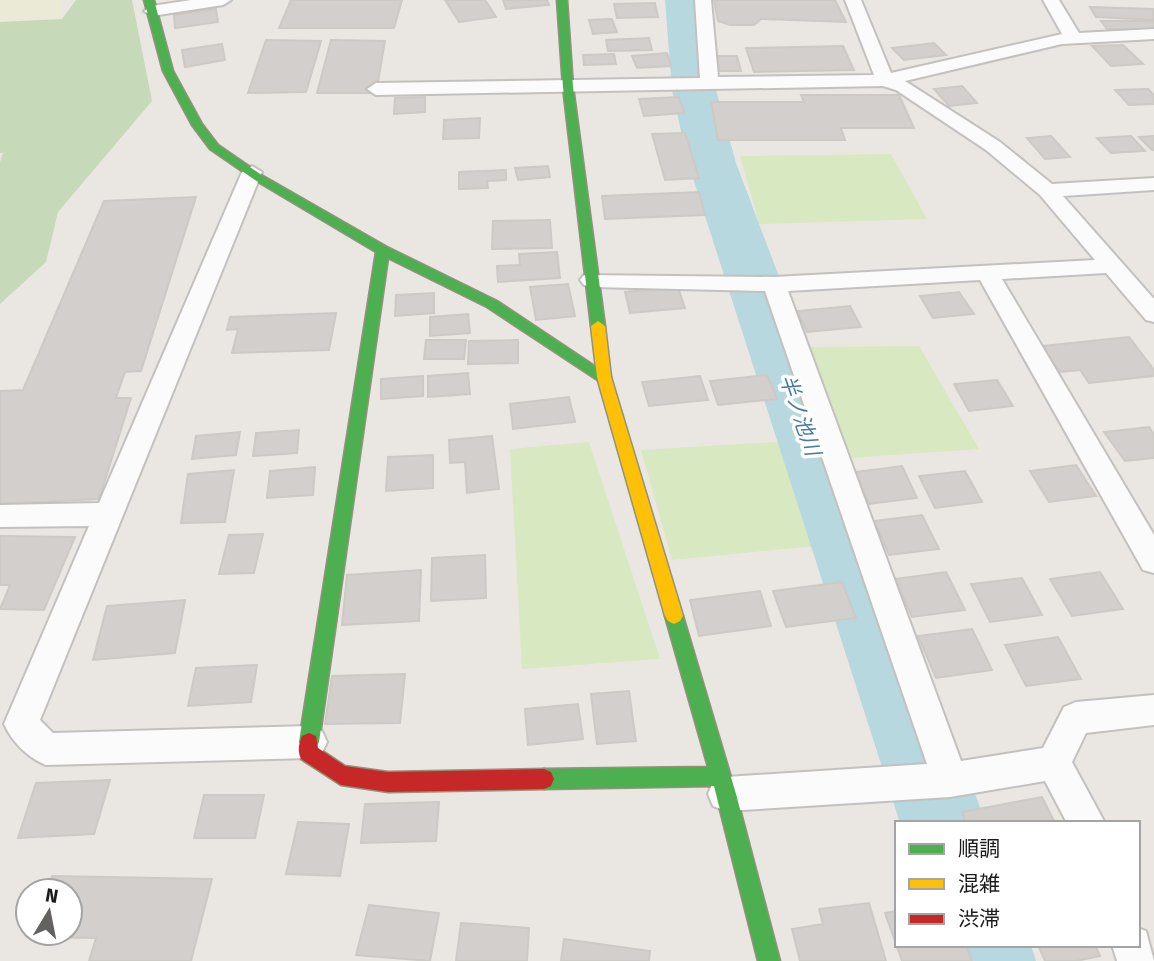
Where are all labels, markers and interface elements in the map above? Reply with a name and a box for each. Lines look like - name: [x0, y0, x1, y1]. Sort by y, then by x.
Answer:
- water label: 半ノ池川: [774, 371, 827, 461]
- legend: [895, 821, 1140, 947]
- text: 順調: [958, 836, 1000, 862]
- text: 混雑: [958, 871, 1000, 897]
- north arrow: [14, 877, 84, 947]
- text: N: [44, 883, 60, 908]
- text: 渋滞: [958, 906, 1000, 932]

